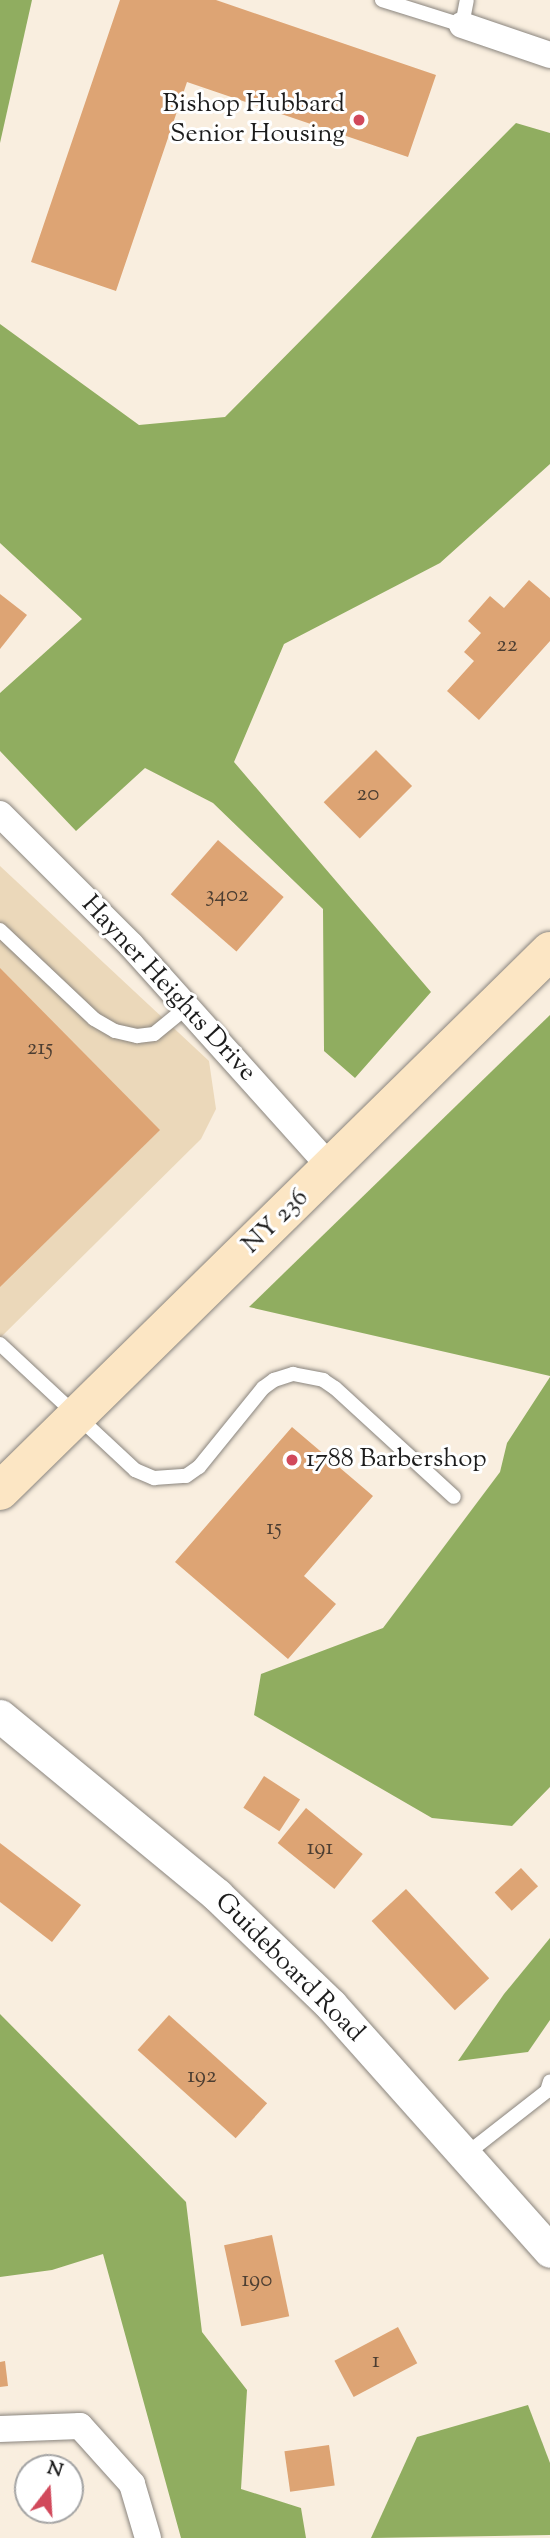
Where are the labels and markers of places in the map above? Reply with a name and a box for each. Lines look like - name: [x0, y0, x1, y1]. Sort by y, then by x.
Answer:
- place label: Bishop Hubbard Senior Housing: [163, 89, 345, 150]
- marker: Bishop Hubbard Senior Housing: [351, 112, 367, 128]
- place label: 1788 Barbershop: [306, 1444, 487, 1476]
- marker: 1788 Barbershop: [284, 1452, 300, 1468]

